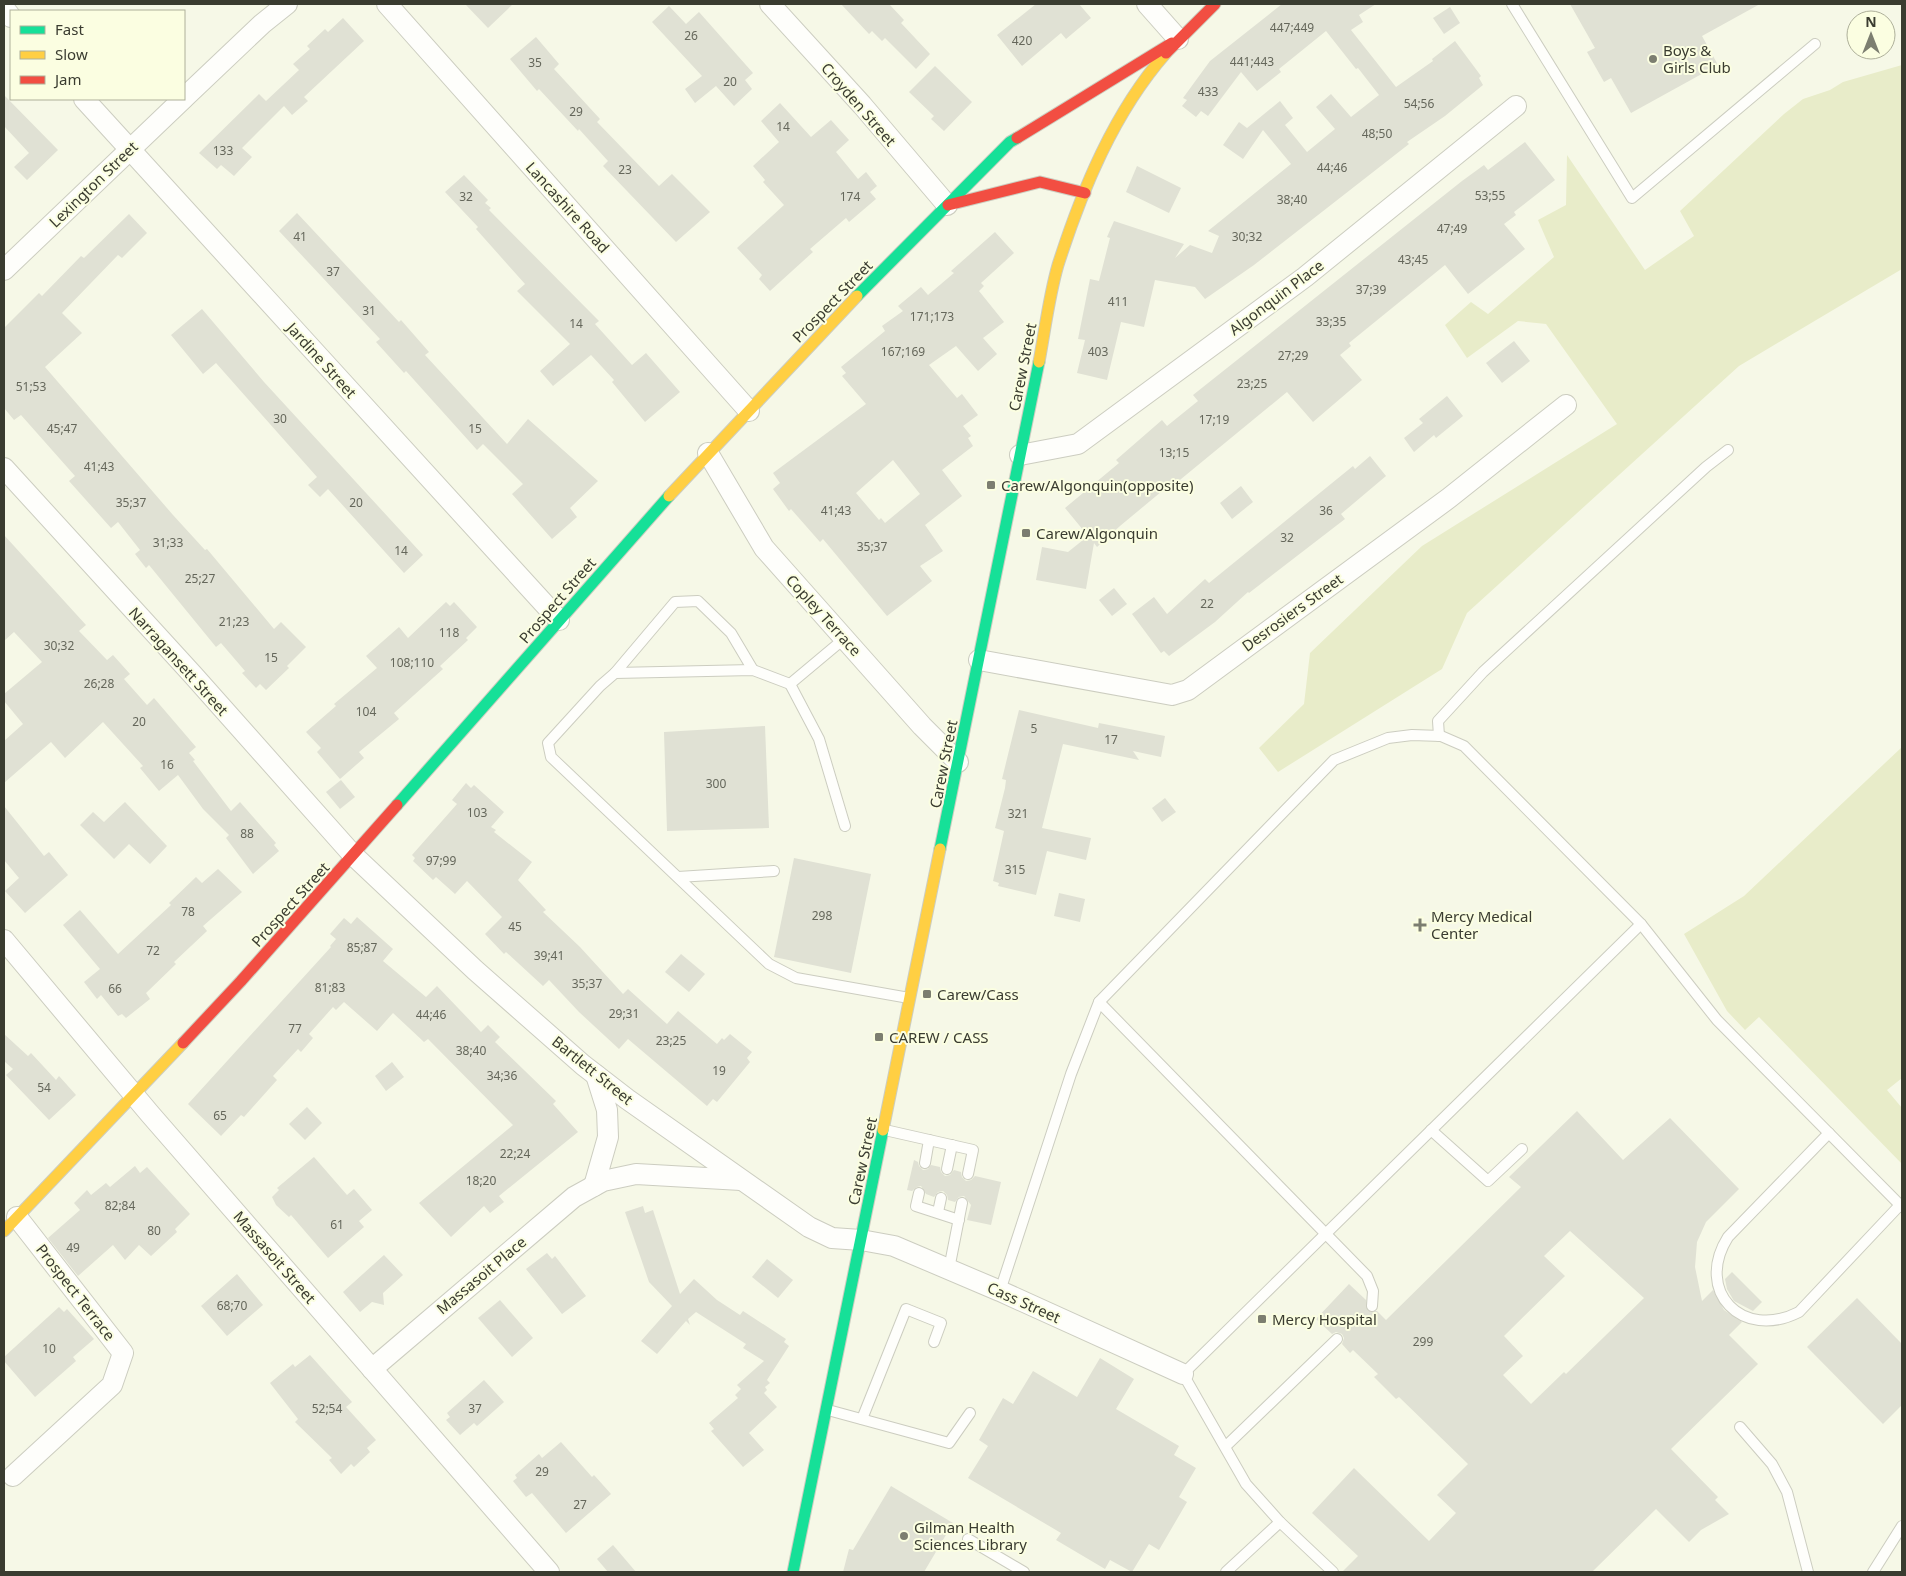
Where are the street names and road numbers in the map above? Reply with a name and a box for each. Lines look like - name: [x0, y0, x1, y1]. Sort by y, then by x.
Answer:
- street label: Croyden Street: [817, 58, 901, 150]
- street label: Lexington Street: [44, 136, 142, 231]
- street label: Lancashire Road: [522, 157, 614, 257]
- street label: Prospect Street: [788, 255, 877, 347]
- street label: Algonquin Place: [1225, 255, 1327, 339]
- street label: Jardine Street: [281, 317, 362, 402]
- street label: Carew Street: [1004, 321, 1040, 413]
- street label: Prospect Street: [514, 553, 600, 647]
- street label: Desrosiers Street: [1237, 568, 1347, 655]
- street label: Copley Terrace: [782, 570, 866, 660]
- street label: Narragansett Street: [125, 602, 233, 720]
- street label: Carew Street: [925, 718, 961, 810]
- street label: Prospect Street: [247, 857, 334, 951]
- street label: Bartlett Street: [548, 1031, 638, 1109]
- street label: Carew Street: [843, 1115, 881, 1207]
- street label: Massasoit Street: [229, 1207, 321, 1308]
- street label: Massasoit Place: [432, 1232, 530, 1318]
- street label: Prospect Terrace: [32, 1240, 120, 1344]
- street label: Cass Street: [984, 1277, 1064, 1327]

